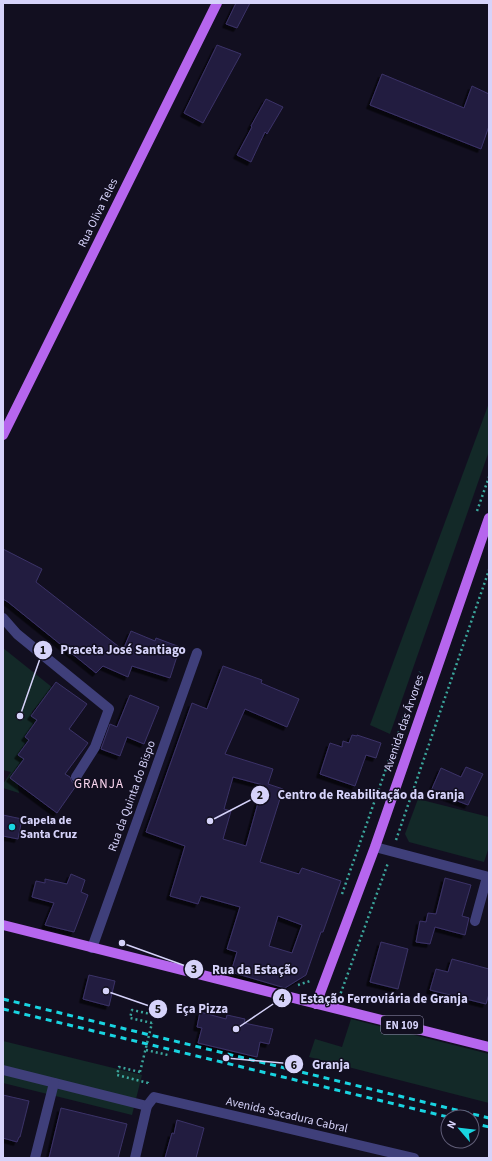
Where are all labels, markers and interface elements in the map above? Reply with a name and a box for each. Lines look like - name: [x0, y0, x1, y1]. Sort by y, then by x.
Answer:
- street label: Rua Oliva Teles: [74, 175, 122, 251]
- callout: Praceta José Santiago: [33, 637, 194, 662]
- text: Praceta José Santiago: [60, 641, 186, 659]
- text: 1: [40, 642, 46, 659]
- street label: Avenida das Árvores: [380, 673, 428, 773]
- street label: Rua da Quinta do Bispo: [104, 738, 160, 854]
- district label: GRANJA: [74, 775, 124, 793]
- callout: Centro de Reabilitação da Granja: [250, 782, 473, 807]
- text: Centro de Reabilitação da Granja: [278, 786, 465, 804]
- text: 2: [257, 787, 263, 804]
- place label: Capela de Santa Cruz: [20, 812, 78, 843]
- marker: Capela de Santa Cruz: [7, 822, 17, 832]
- callout: Rua da Estação: [184, 957, 306, 982]
- text: 3: [191, 961, 197, 978]
- text: Rua da Estação: [212, 961, 298, 979]
- callout: Estação Ferroviária de Granja: [272, 986, 476, 1011]
- text: 4: [279, 990, 286, 1007]
- text: Estação Ferroviária de Granja: [300, 990, 468, 1008]
- callout: Eça Pizza: [148, 996, 236, 1021]
- text: Eça Pizza: [176, 1000, 228, 1018]
- text: 5: [155, 1001, 161, 1018]
- road number: EN 109: [381, 1016, 423, 1034]
- callout: Granja: [284, 1052, 357, 1077]
- text: Granja: [312, 1056, 350, 1074]
- text: 6: [291, 1057, 297, 1074]
- street label: Avenida Sacadura Cabral: [224, 1093, 350, 1137]
- north arrow: [440, 1109, 480, 1149]
- text: N: [443, 1118, 460, 1131]

